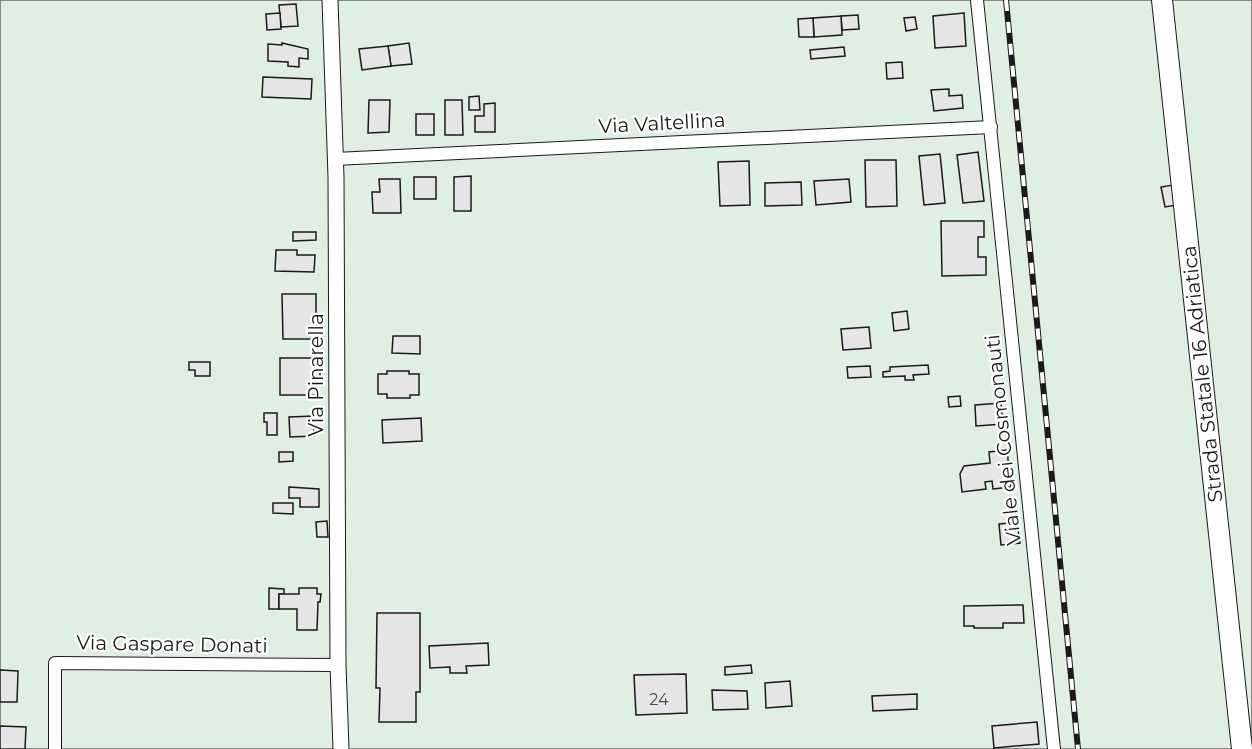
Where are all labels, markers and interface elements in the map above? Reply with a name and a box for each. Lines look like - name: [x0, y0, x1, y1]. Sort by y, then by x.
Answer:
- street label: Via Valtellina: [598, 108, 726, 138]
- street label: Strada Statale 16 Adriatica: [1177, 244, 1227, 504]
- street label: Via Pinarella: [304, 313, 328, 437]
- street label: Viale dei Cosmonauti: [980, 333, 1026, 547]
- street label: Via Gaspare Donati: [76, 630, 268, 658]
- house number: 24: [649, 690, 669, 709]

